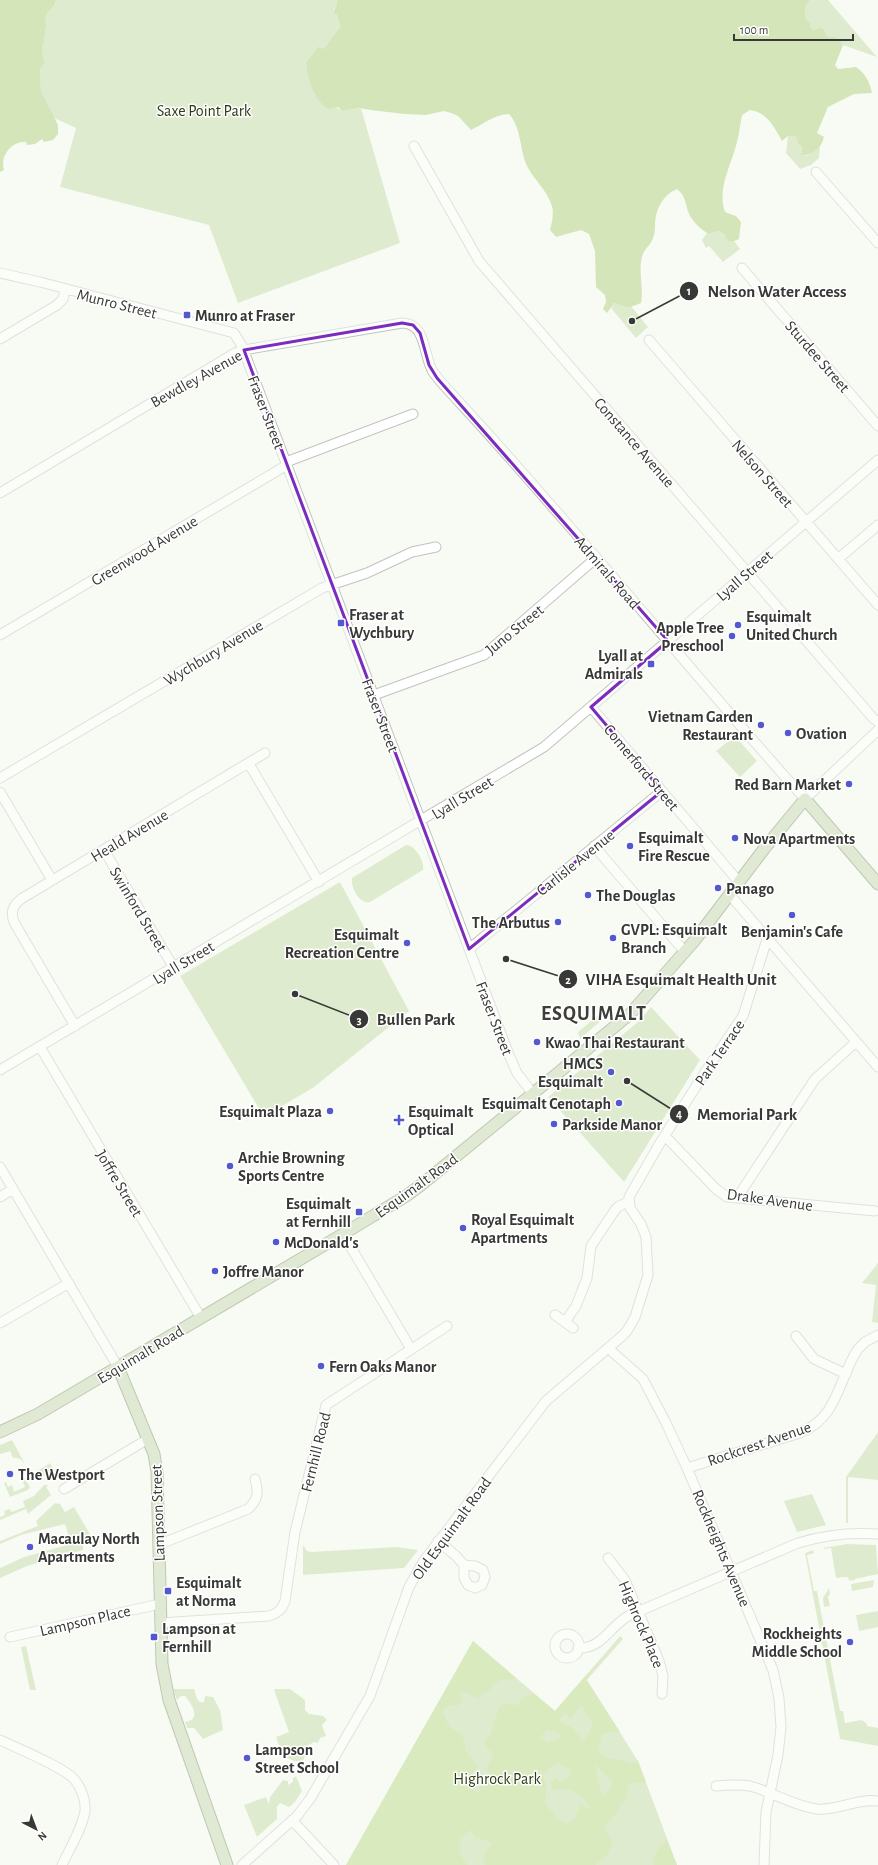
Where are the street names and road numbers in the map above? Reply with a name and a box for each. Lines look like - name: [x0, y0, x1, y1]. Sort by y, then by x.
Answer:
- street label: Munro Street: [75, 286, 158, 322]
- street label: Sturdee Street: [782, 318, 853, 396]
- street label: Bewdley Avenue: [148, 347, 246, 411]
- street label: Fraser Street: [245, 373, 287, 451]
- street label: Constance Avenue: [591, 395, 677, 491]
- street label: Nelson Street: [729, 437, 796, 511]
- street label: Greenwood Avenue: [89, 513, 200, 589]
- street label: Admirals Road: [571, 533, 643, 612]
- street label: Lyall Street: [714, 547, 776, 605]
- street label: Juno Street: [483, 602, 547, 658]
- street label: Wychbury Avenue: [161, 617, 266, 690]
- street label: Fraser Street: [359, 676, 401, 754]
- street label: Comerford Street: [601, 721, 682, 814]
- street label: Lyall Street: [429, 773, 496, 823]
- street label: Heald Avenue: [88, 807, 171, 865]
- street label: Carlisle Avenue: [534, 827, 618, 899]
- street label: Swinford Street: [107, 864, 170, 955]
- street label: Lyall Street: [150, 938, 217, 988]
- street label: Fraser Street: [473, 979, 515, 1057]
- street label: Park Terrace: [692, 1017, 748, 1088]
- street label: Joffre Street: [93, 1147, 145, 1220]
- street label: Esquimalt Road: [372, 1151, 461, 1221]
- street label: Drake Avenue: [726, 1186, 814, 1214]
- street label: Esquimalt Road: [95, 1323, 186, 1387]
- street label: Fernhill Road: [298, 1411, 334, 1494]
- street label: Rockcrest Avenue: [706, 1419, 813, 1469]
- street label: Lampson Street: [148, 1464, 168, 1562]
- street label: Old Esquimalt Road: [409, 1474, 494, 1583]
- street label: Rockheights Avenue: [689, 1487, 753, 1609]
- street label: Highrock Place: [616, 1578, 667, 1670]
- street label: Lampson Place: [38, 1603, 132, 1639]

